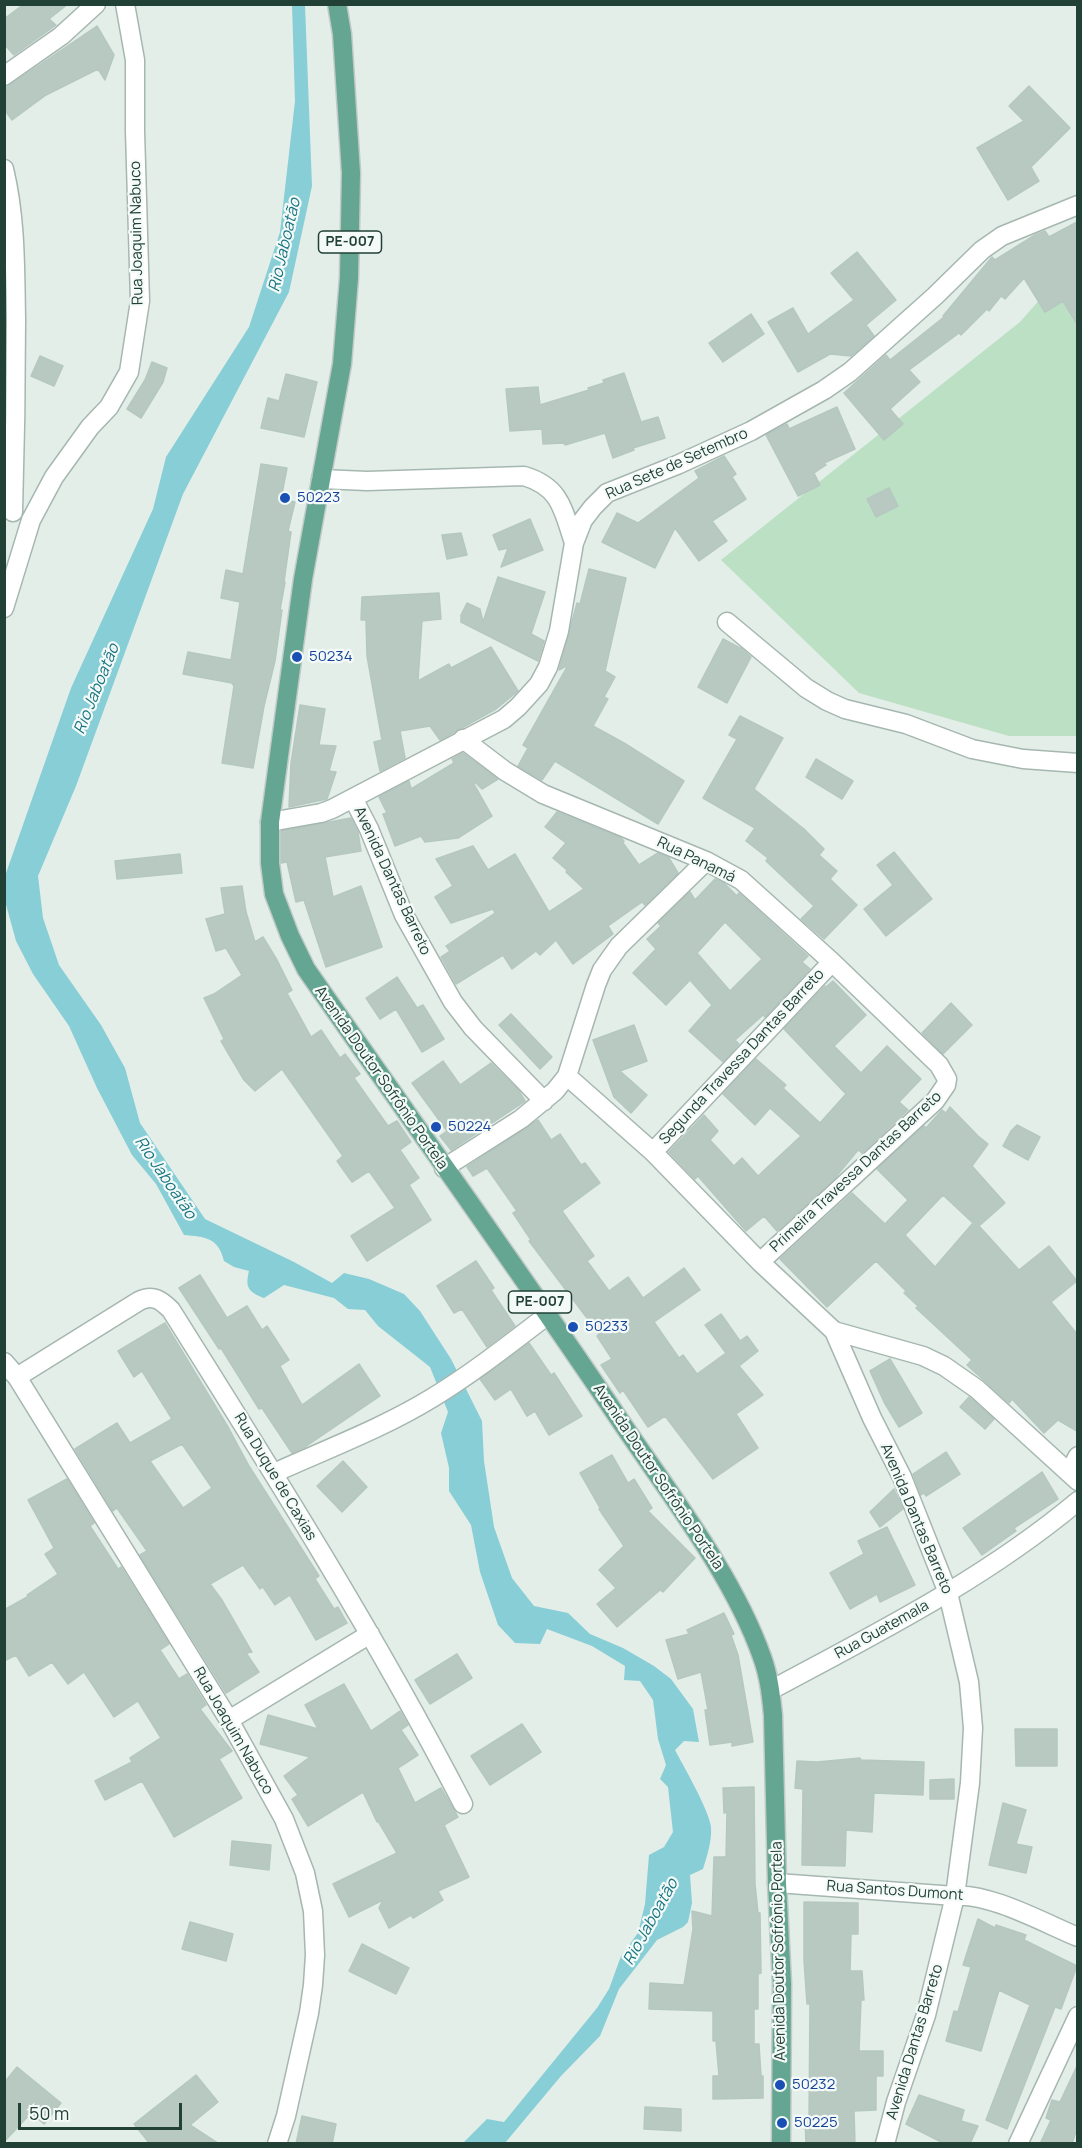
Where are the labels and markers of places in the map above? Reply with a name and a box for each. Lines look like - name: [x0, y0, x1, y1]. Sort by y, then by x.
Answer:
- place label: 50223: [297, 489, 340, 507]
- marker: 50223: [278, 491, 292, 505]
- place label: 50234: [309, 648, 352, 666]
- marker: 50234: [290, 650, 304, 664]
- place label: 50224: [448, 1118, 491, 1136]
- marker: 50224: [429, 1120, 443, 1134]
- place label: 50233: [585, 1318, 628, 1336]
- marker: 50233: [566, 1320, 580, 1334]
- place label: 50232: [792, 2076, 835, 2094]
- marker: 50232: [773, 2078, 787, 2092]
- place label: 50225: [794, 2114, 838, 2132]
- marker: 50225: [775, 2116, 789, 2130]

